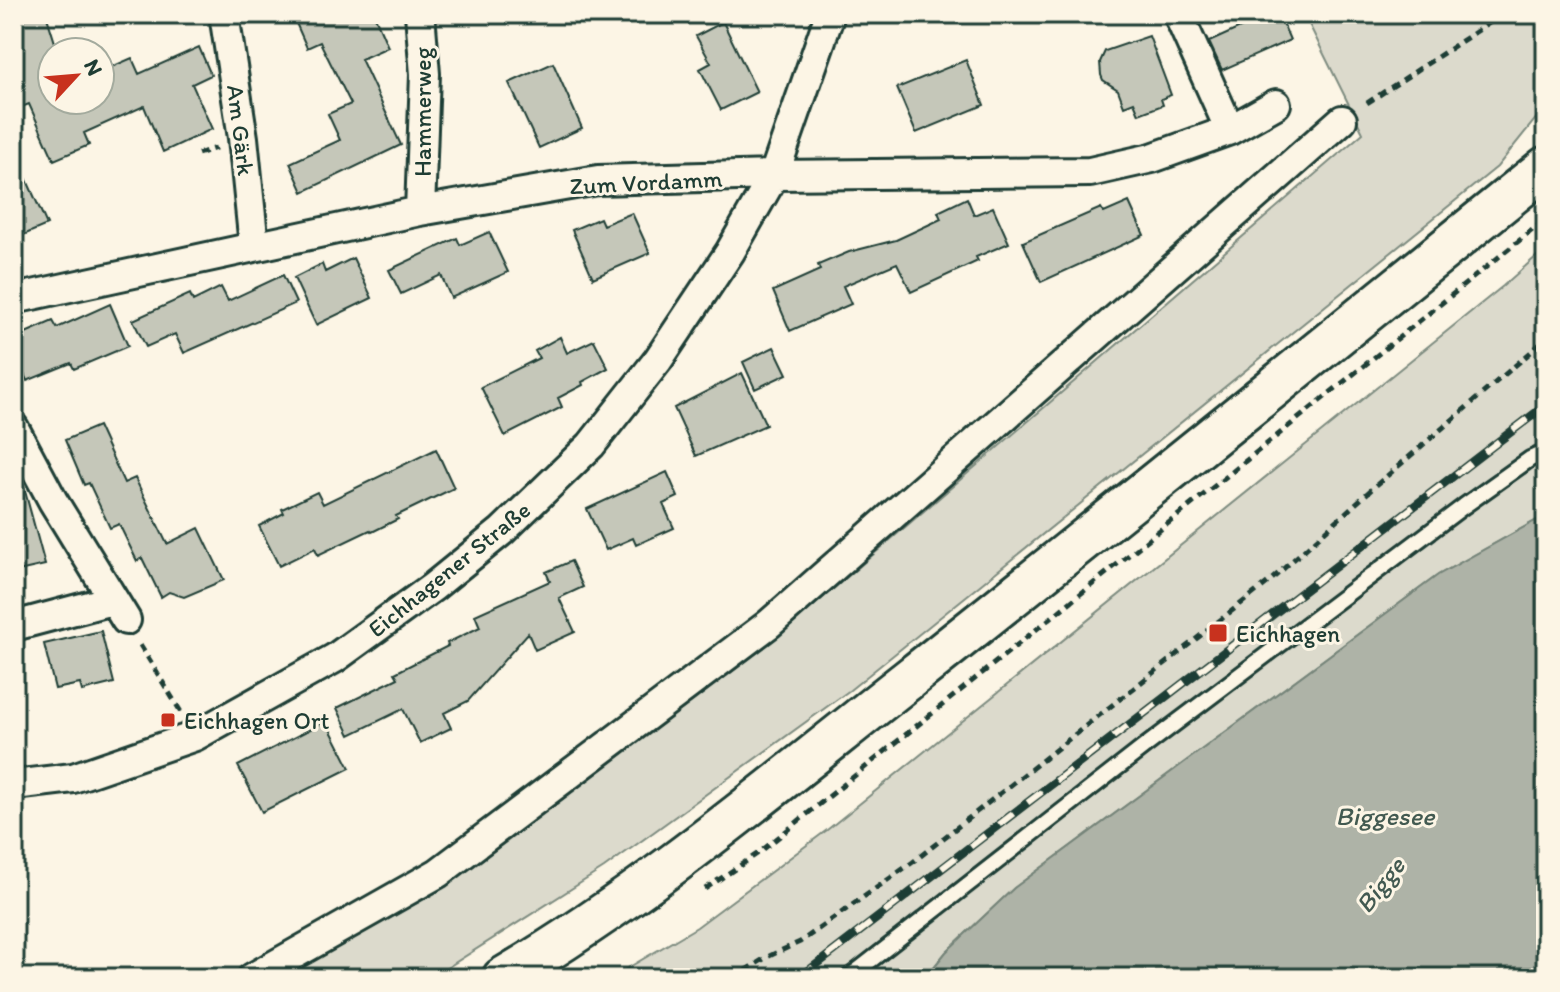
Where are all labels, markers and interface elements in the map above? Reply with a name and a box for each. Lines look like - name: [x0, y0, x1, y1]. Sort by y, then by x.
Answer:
- north arrow: [36, 36, 116, 116]
- street label: Hammerweg: [408, 46, 437, 177]
- text: N: [78, 55, 109, 80]
- street label: Am Gärk: [221, 83, 261, 178]
- street label: Zum Vordamm: [569, 164, 723, 200]
- street label: Eichhagener Straße: [362, 495, 536, 643]
- place label: Eichhagen: [1236, 619, 1340, 648]
- marker: Eichhagen: [1207, 622, 1229, 644]
- place label: Eichhagen Ort: [184, 706, 330, 735]
- marker: Eichhagen Ort: [159, 711, 177, 729]
- water label: Biggesee: [1336, 800, 1436, 832]
- water label: Bigge: [1348, 849, 1413, 919]

